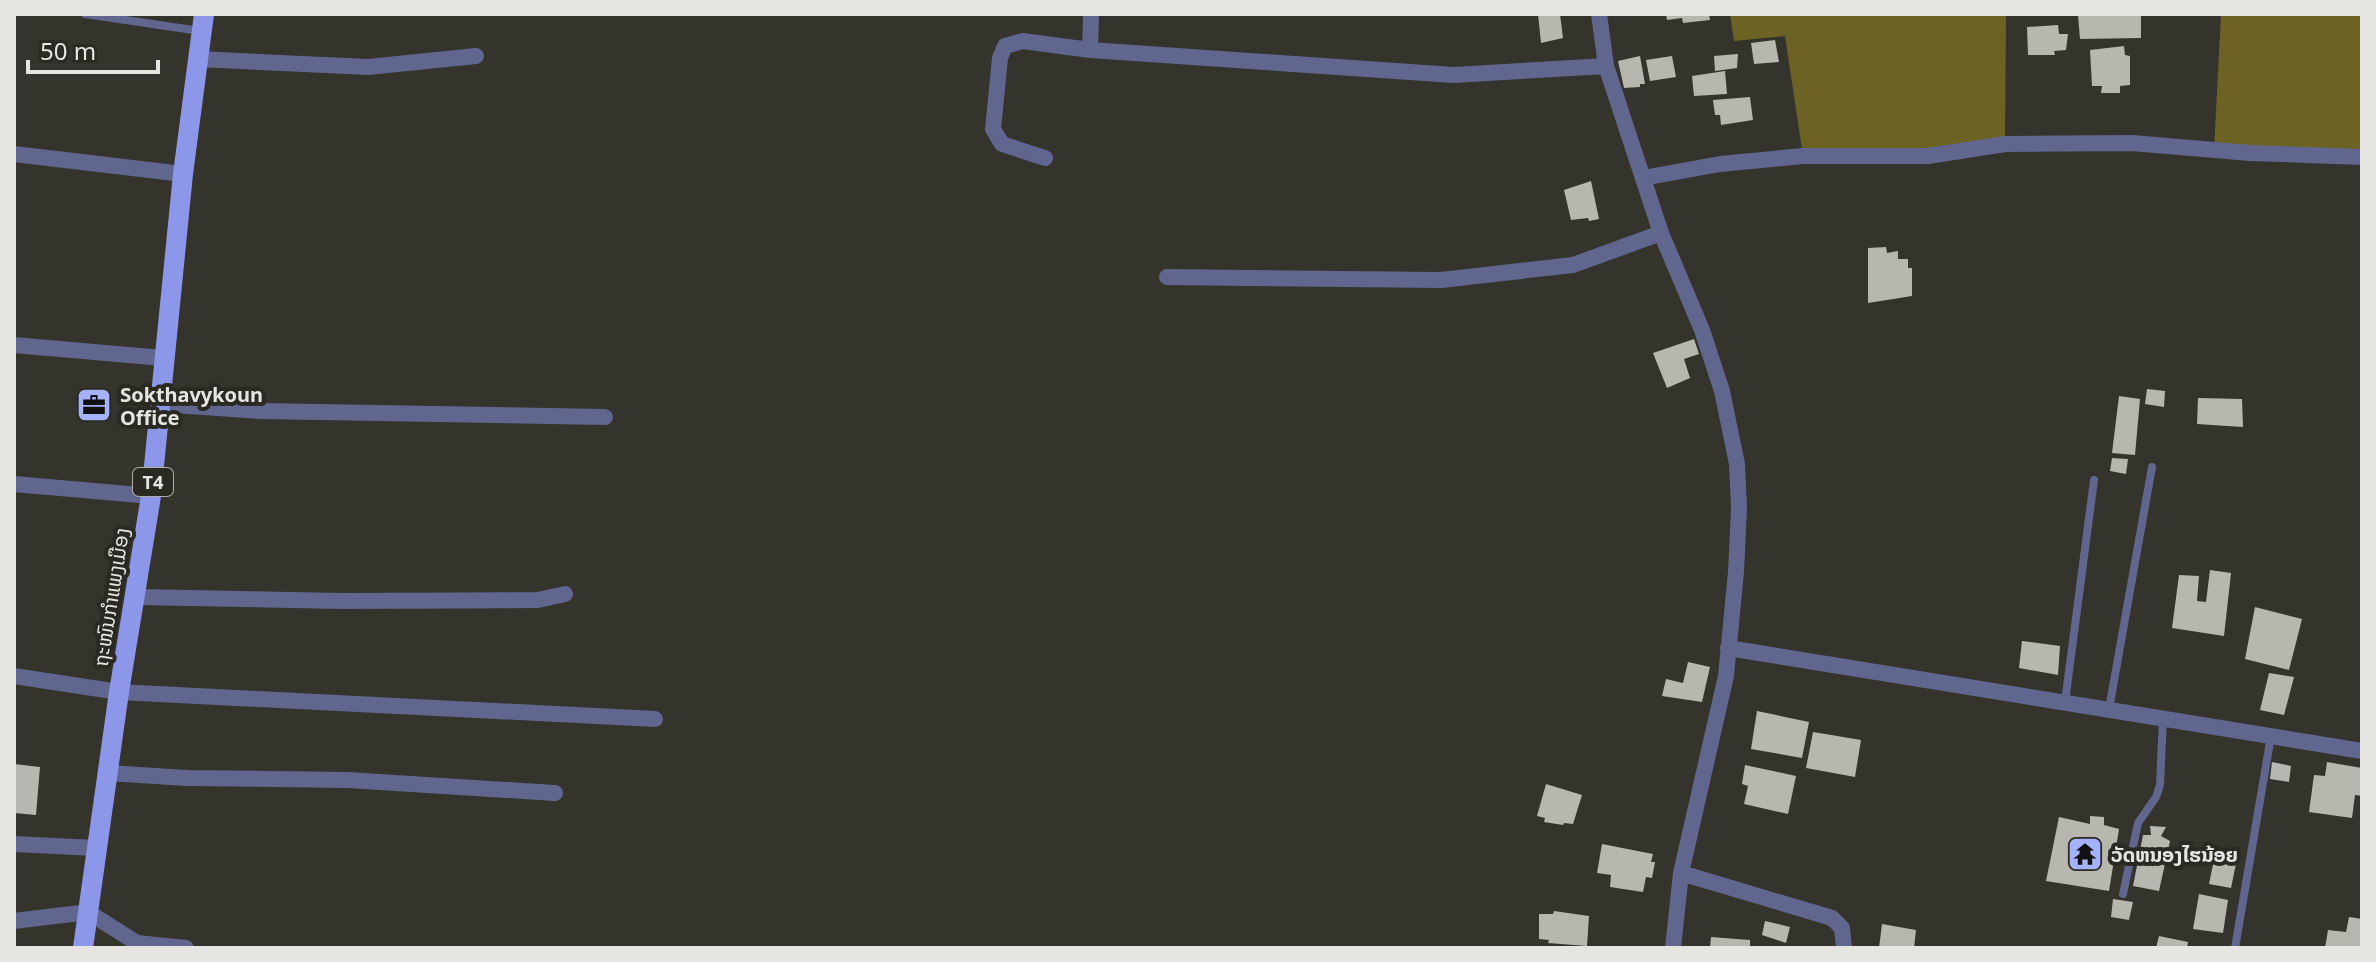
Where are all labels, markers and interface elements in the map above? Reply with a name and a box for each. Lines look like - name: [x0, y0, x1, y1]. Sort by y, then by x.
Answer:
- scale bar: [28, 24, 158, 74]
- text: 50 m: [40, 32, 96, 71]
- place label: Sokthavykoun Office: [120, 378, 263, 434]
- office icon: Sokthavykoun Office: [75, 386, 113, 424]
- road number: T4: [133, 468, 173, 496]
- street label: ຖະໜົນກຳແພງເມືອງ: [84, 525, 138, 669]
- temple icon: ວັດຫນອງໄຮນ້ອຍ: [2066, 835, 2104, 873]
- place label: ວັດຫນອງໄຮນ້ອຍ: [2111, 838, 2238, 871]

